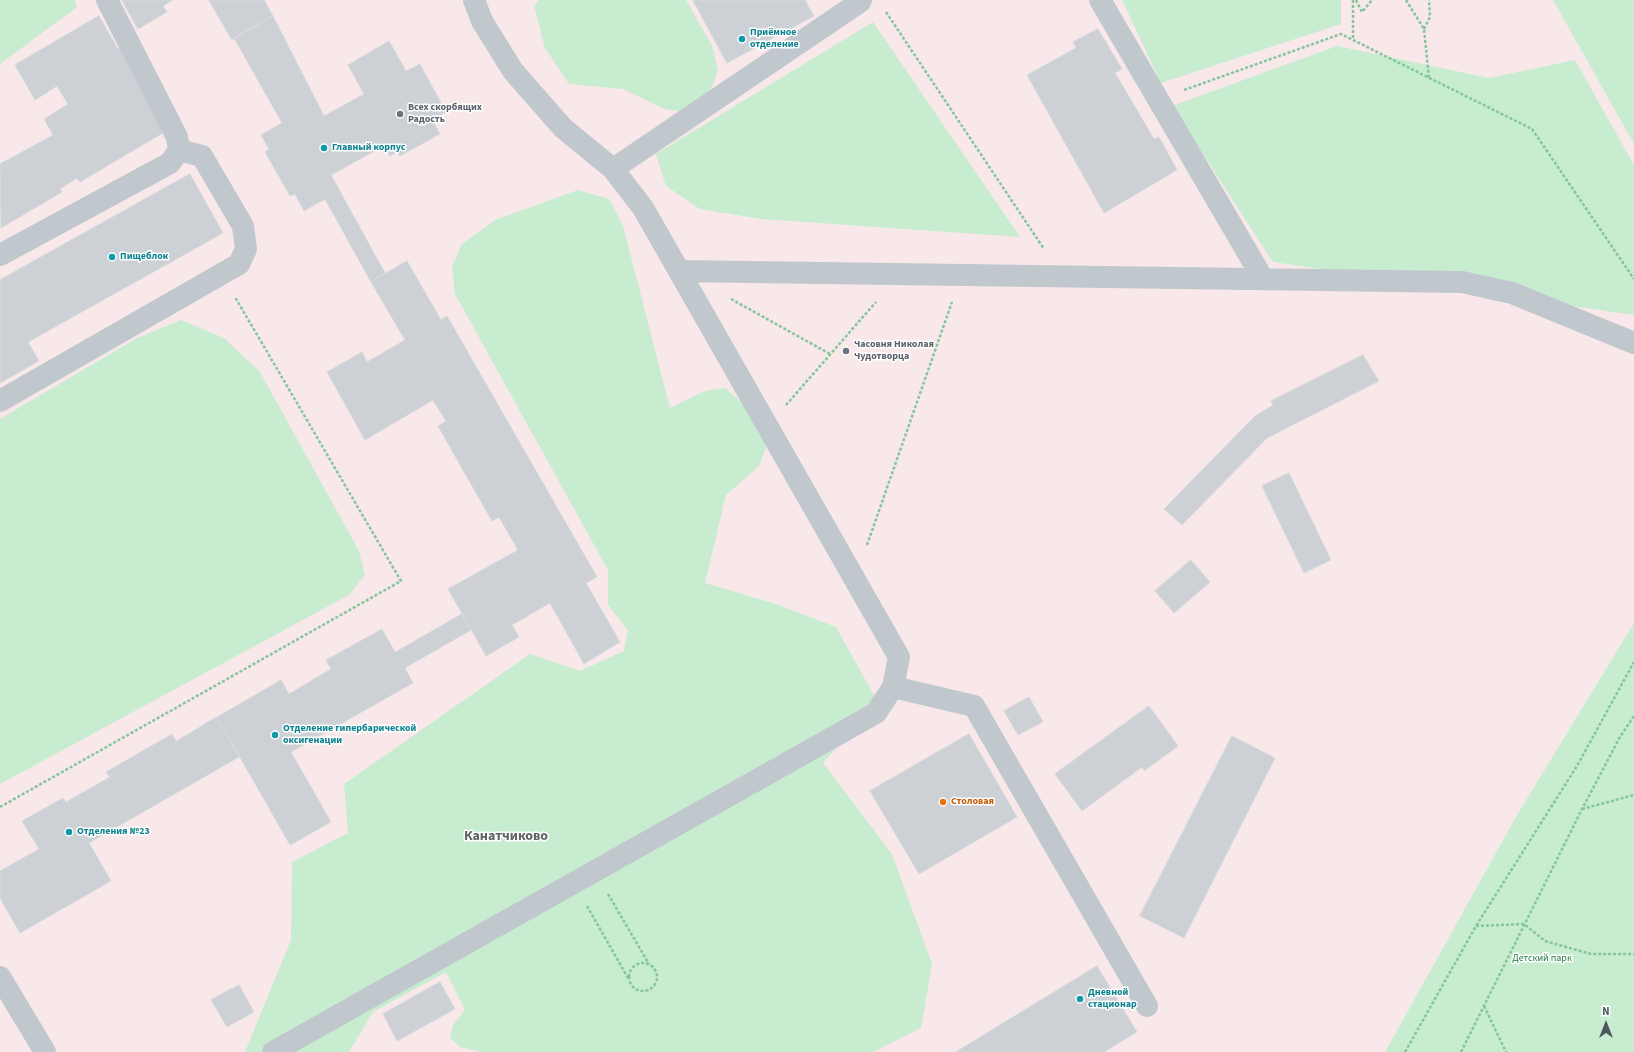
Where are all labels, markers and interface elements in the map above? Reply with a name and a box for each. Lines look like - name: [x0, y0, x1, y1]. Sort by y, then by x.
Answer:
- place label: Приёмное отделение: [750, 27, 799, 50]
- marker: Приёмное отделение: [737, 34, 747, 44]
- place label: Всех скорбящих Радость: [408, 102, 482, 126]
- marker: Всех скорбящих Радость: [395, 109, 405, 119]
- place label: Главный корпус: [332, 142, 406, 154]
- marker: Главный корпус: [319, 143, 329, 153]
- place label: Пищеблок: [120, 251, 168, 263]
- marker: Пищеблок: [107, 252, 117, 262]
- place label: Часовня Николая Чудотворца: [854, 339, 934, 362]
- marker: Часовня Николая Чудотворца: [841, 346, 851, 356]
- place label: Отделение гипербарической оксигенации: [283, 723, 416, 746]
- marker: Отделение гипербарической оксигенации: [270, 730, 280, 740]
- place label: Столовая: [951, 796, 994, 808]
- marker: Столовая: [938, 797, 948, 807]
- place label: Отделения №23: [77, 826, 150, 838]
- marker: Отделения №23: [64, 827, 74, 837]
- district label: Канатчиково: [464, 829, 548, 845]
- park label: Детский парк: [1512, 953, 1572, 965]
- place label: Дневной стационар: [1088, 987, 1137, 1010]
- marker: Дневной стационар: [1075, 994, 1085, 1004]
- north arrow: [1586, 1004, 1626, 1044]
- text: N: [1602, 1004, 1610, 1019]

